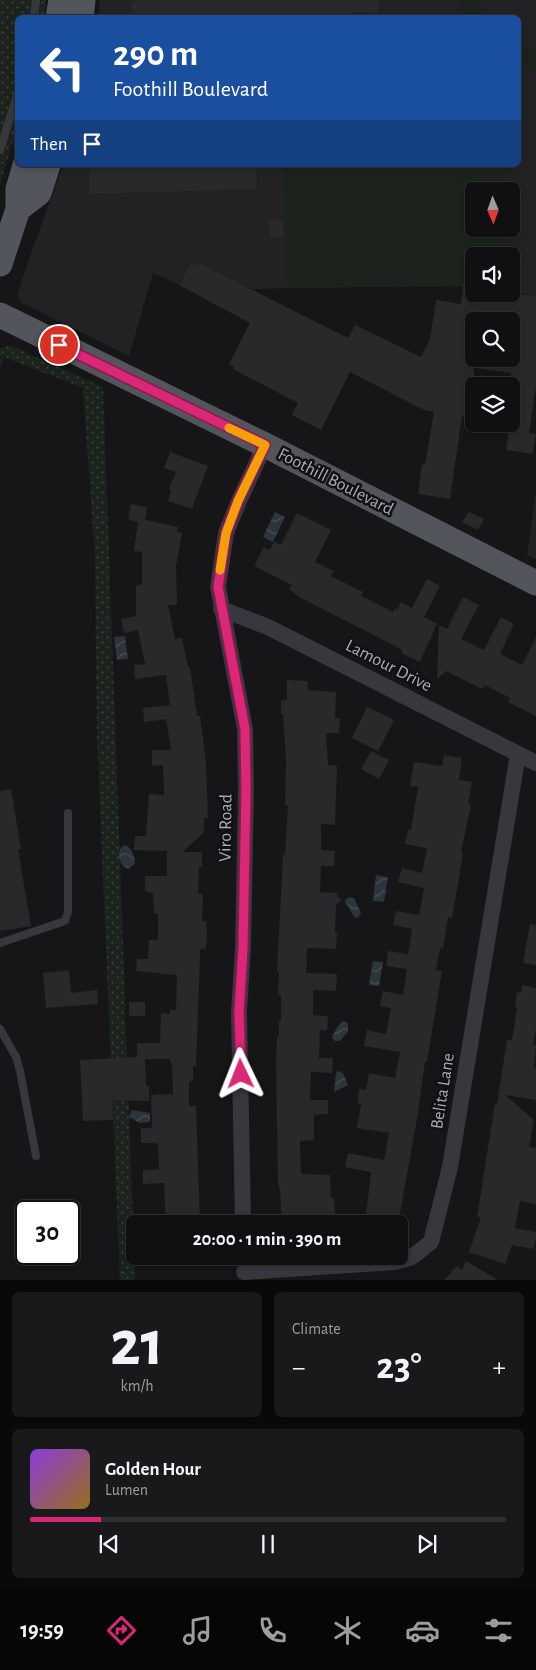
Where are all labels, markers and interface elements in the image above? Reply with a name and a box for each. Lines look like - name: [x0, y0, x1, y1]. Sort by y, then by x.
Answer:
- icon: left: [30, 35, 95, 100]
- text: 290 m: [113, 37, 198, 72]
- text: Foothill Boulevard: [113, 78, 268, 100]
- icon: arrive: [78, 130, 106, 158]
- text: Then: [30, 135, 68, 154]
- north arrow: [465, 182, 520, 238]
- map controls: [465, 182, 520, 432]
- button: sound: [465, 247, 520, 302]
- button: search: [465, 312, 520, 367]
- pin: [38, 324, 80, 366]
- icon: arrive: [45, 331, 73, 359]
- button: layers: [465, 377, 520, 432]
- street label: Foothill Boulevard: [275, 445, 396, 519]
- street label: Lamour Drive: [343, 637, 435, 695]
- street label: Viro Road: [216, 794, 236, 862]
- position arrow: [214, 1047, 266, 1099]
- street label: Belita Lane: [428, 1052, 458, 1131]
- speed limit sign: 30: [15, 1200, 80, 1265]
- text: 20:00 · 1 min · 390 m: [193, 1230, 341, 1249]
- text: 21: [110, 1312, 164, 1377]
- text: Climate: [292, 1321, 341, 1337]
- text: 23°: [376, 1348, 422, 1386]
- text: −: [292, 1354, 305, 1382]
- text: +: [493, 1354, 506, 1382]
- text: km/h: [120, 1378, 154, 1394]
- text: Golden Hour: [105, 1460, 201, 1479]
- text: Lumen: [105, 1482, 148, 1498]
- icon: previous: [95, 1530, 123, 1558]
- icon: pause: [254, 1530, 282, 1558]
- icon: next: [413, 1530, 441, 1558]
- icon: directions: [104, 1613, 139, 1648]
- icon: music: [180, 1613, 215, 1648]
- icon: phone: [255, 1613, 290, 1648]
- icon: climate: [330, 1613, 365, 1648]
- icon: car: [405, 1613, 440, 1648]
- icon: filters: [481, 1613, 516, 1648]
- text: 19:59: [20, 1619, 64, 1641]

